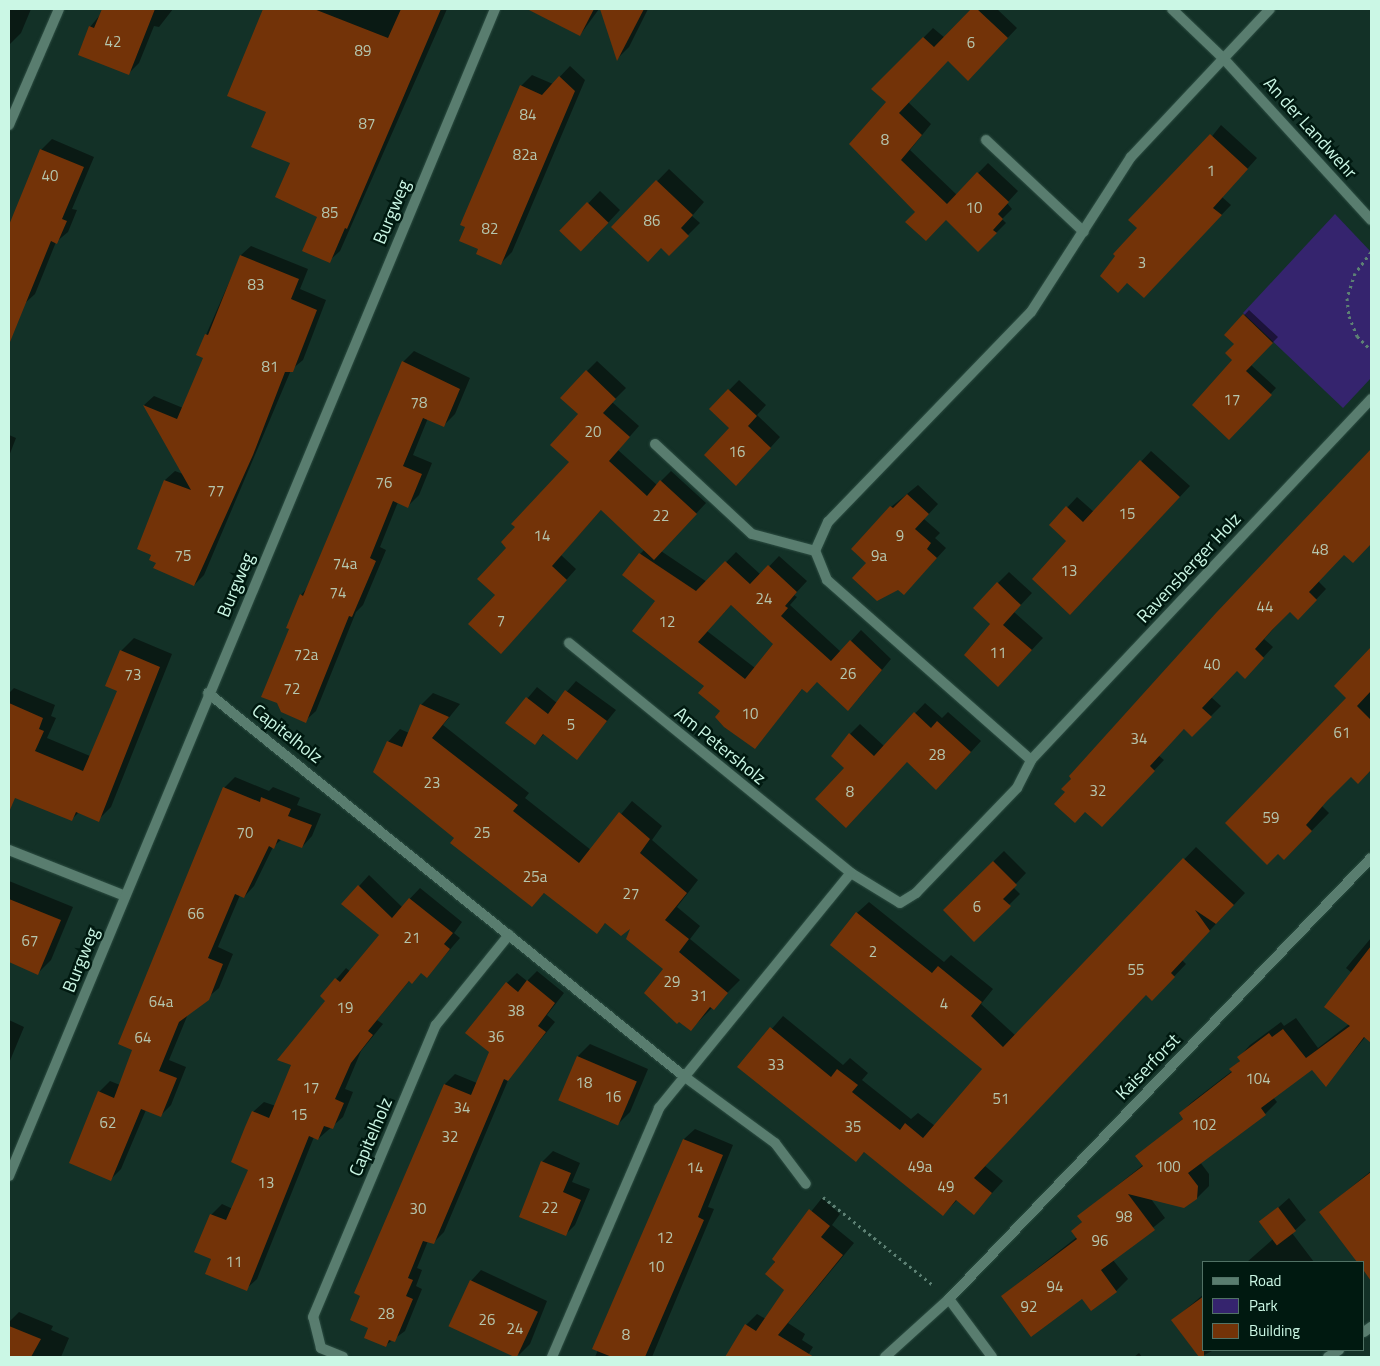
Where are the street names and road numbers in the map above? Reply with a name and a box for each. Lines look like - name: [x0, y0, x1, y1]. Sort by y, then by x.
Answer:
- street label: An der Landwehr: [1259, 73, 1361, 183]
- street label: Burgweg: [369, 176, 415, 248]
- street label: Ravensberger Holz: [1132, 508, 1246, 628]
- street label: Burgweg: [213, 549, 259, 621]
- street label: Capitelholz: [248, 700, 326, 768]
- street label: Am Petersholz: [670, 703, 770, 789]
- street label: Burgweg: [58, 924, 104, 996]
- street label: Kaiserforst: [1111, 1030, 1185, 1104]
- street label: Capitelholz: [345, 1094, 397, 1180]

